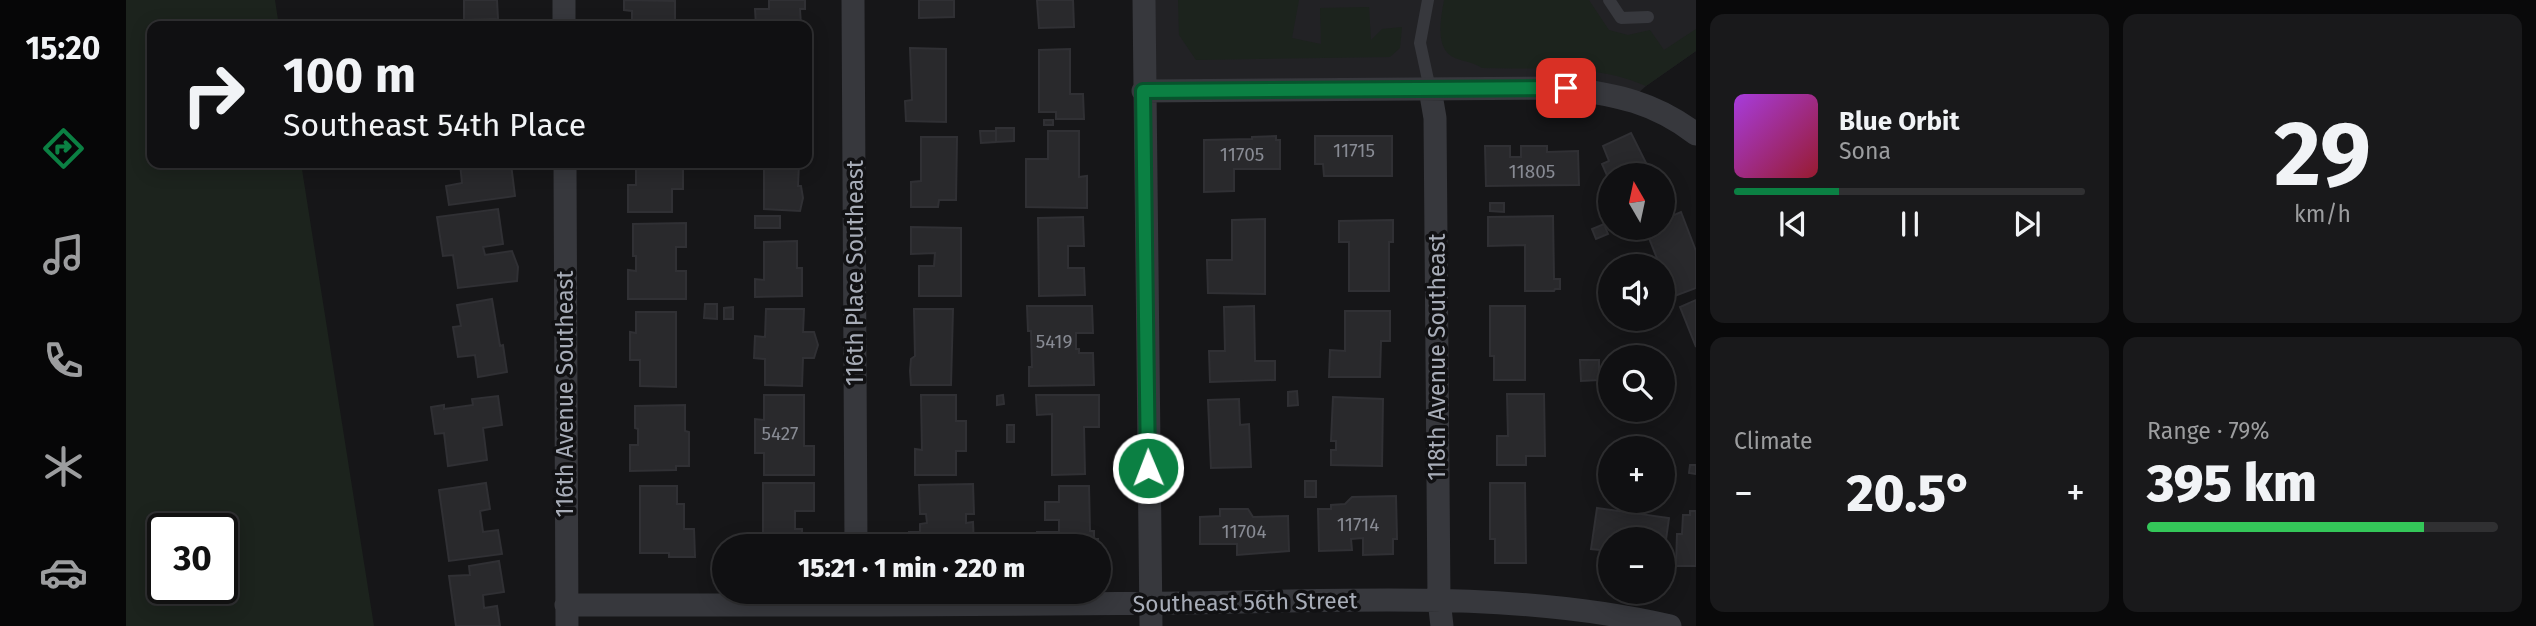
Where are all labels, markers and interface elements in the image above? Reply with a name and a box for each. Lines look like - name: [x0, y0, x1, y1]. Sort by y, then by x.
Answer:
- text: 15:20: [26, 29, 100, 67]
- text: 100 m: [283, 46, 416, 105]
- icon: right: [168, 49, 259, 140]
- pin: [1536, 58, 1596, 118]
- icon: arrive: [1547, 69, 1585, 107]
- text: 29: [2274, 100, 2371, 209]
- text: Southeast 54th Place: [283, 106, 586, 144]
- text: Blue Orbit: [1839, 106, 1959, 137]
- icon: directions: [39, 124, 88, 173]
- text: Sona: [1839, 137, 1891, 165]
- house number: 11715: [1333, 139, 1375, 162]
- house number: 11705: [1220, 143, 1264, 166]
- street label: 116th Place Southeast: [841, 159, 869, 386]
- house number: 11805: [1509, 160, 1555, 183]
- north arrow: [1598, 163, 1675, 240]
- map controls: [1598, 163, 1675, 604]
- text: km/h: [2294, 200, 2351, 228]
- icon: previous: [1774, 205, 1812, 243]
- icon: pause: [1891, 205, 1929, 243]
- icon: next: [2008, 205, 2046, 243]
- icon: music: [39, 230, 88, 279]
- street label: 118th Avenue Southeast: [1423, 233, 1451, 481]
- button: sound: [1598, 254, 1675, 331]
- street label: 116th Avenue Southeast: [551, 270, 579, 517]
- house number: 5419: [1036, 330, 1072, 353]
- icon: phone: [39, 336, 88, 385]
- button: search: [1598, 345, 1675, 422]
- text: Range · 79%: [2147, 417, 2269, 445]
- house number: 5427: [762, 422, 798, 445]
- text: Climate: [1734, 427, 1813, 455]
- position arrow: [1111, 431, 1185, 505]
- button: +: [1598, 436, 1675, 513]
- icon: climate: [39, 442, 88, 491]
- text: 395 km: [2147, 452, 2317, 515]
- text: 20.5°: [1847, 462, 1973, 525]
- text: −: [1734, 470, 1753, 516]
- text: +: [2066, 470, 2085, 516]
- speed limit sign: 30: [147, 513, 238, 604]
- house number: 11714: [1337, 513, 1379, 536]
- house number: 11704: [1221, 520, 1267, 543]
- button: −: [1598, 527, 1675, 604]
- icon: car: [39, 548, 88, 597]
- text: 15:21 · 1 min · 220 m: [798, 553, 1025, 584]
- street label: Southeast 56th Street: [1132, 586, 1358, 618]

